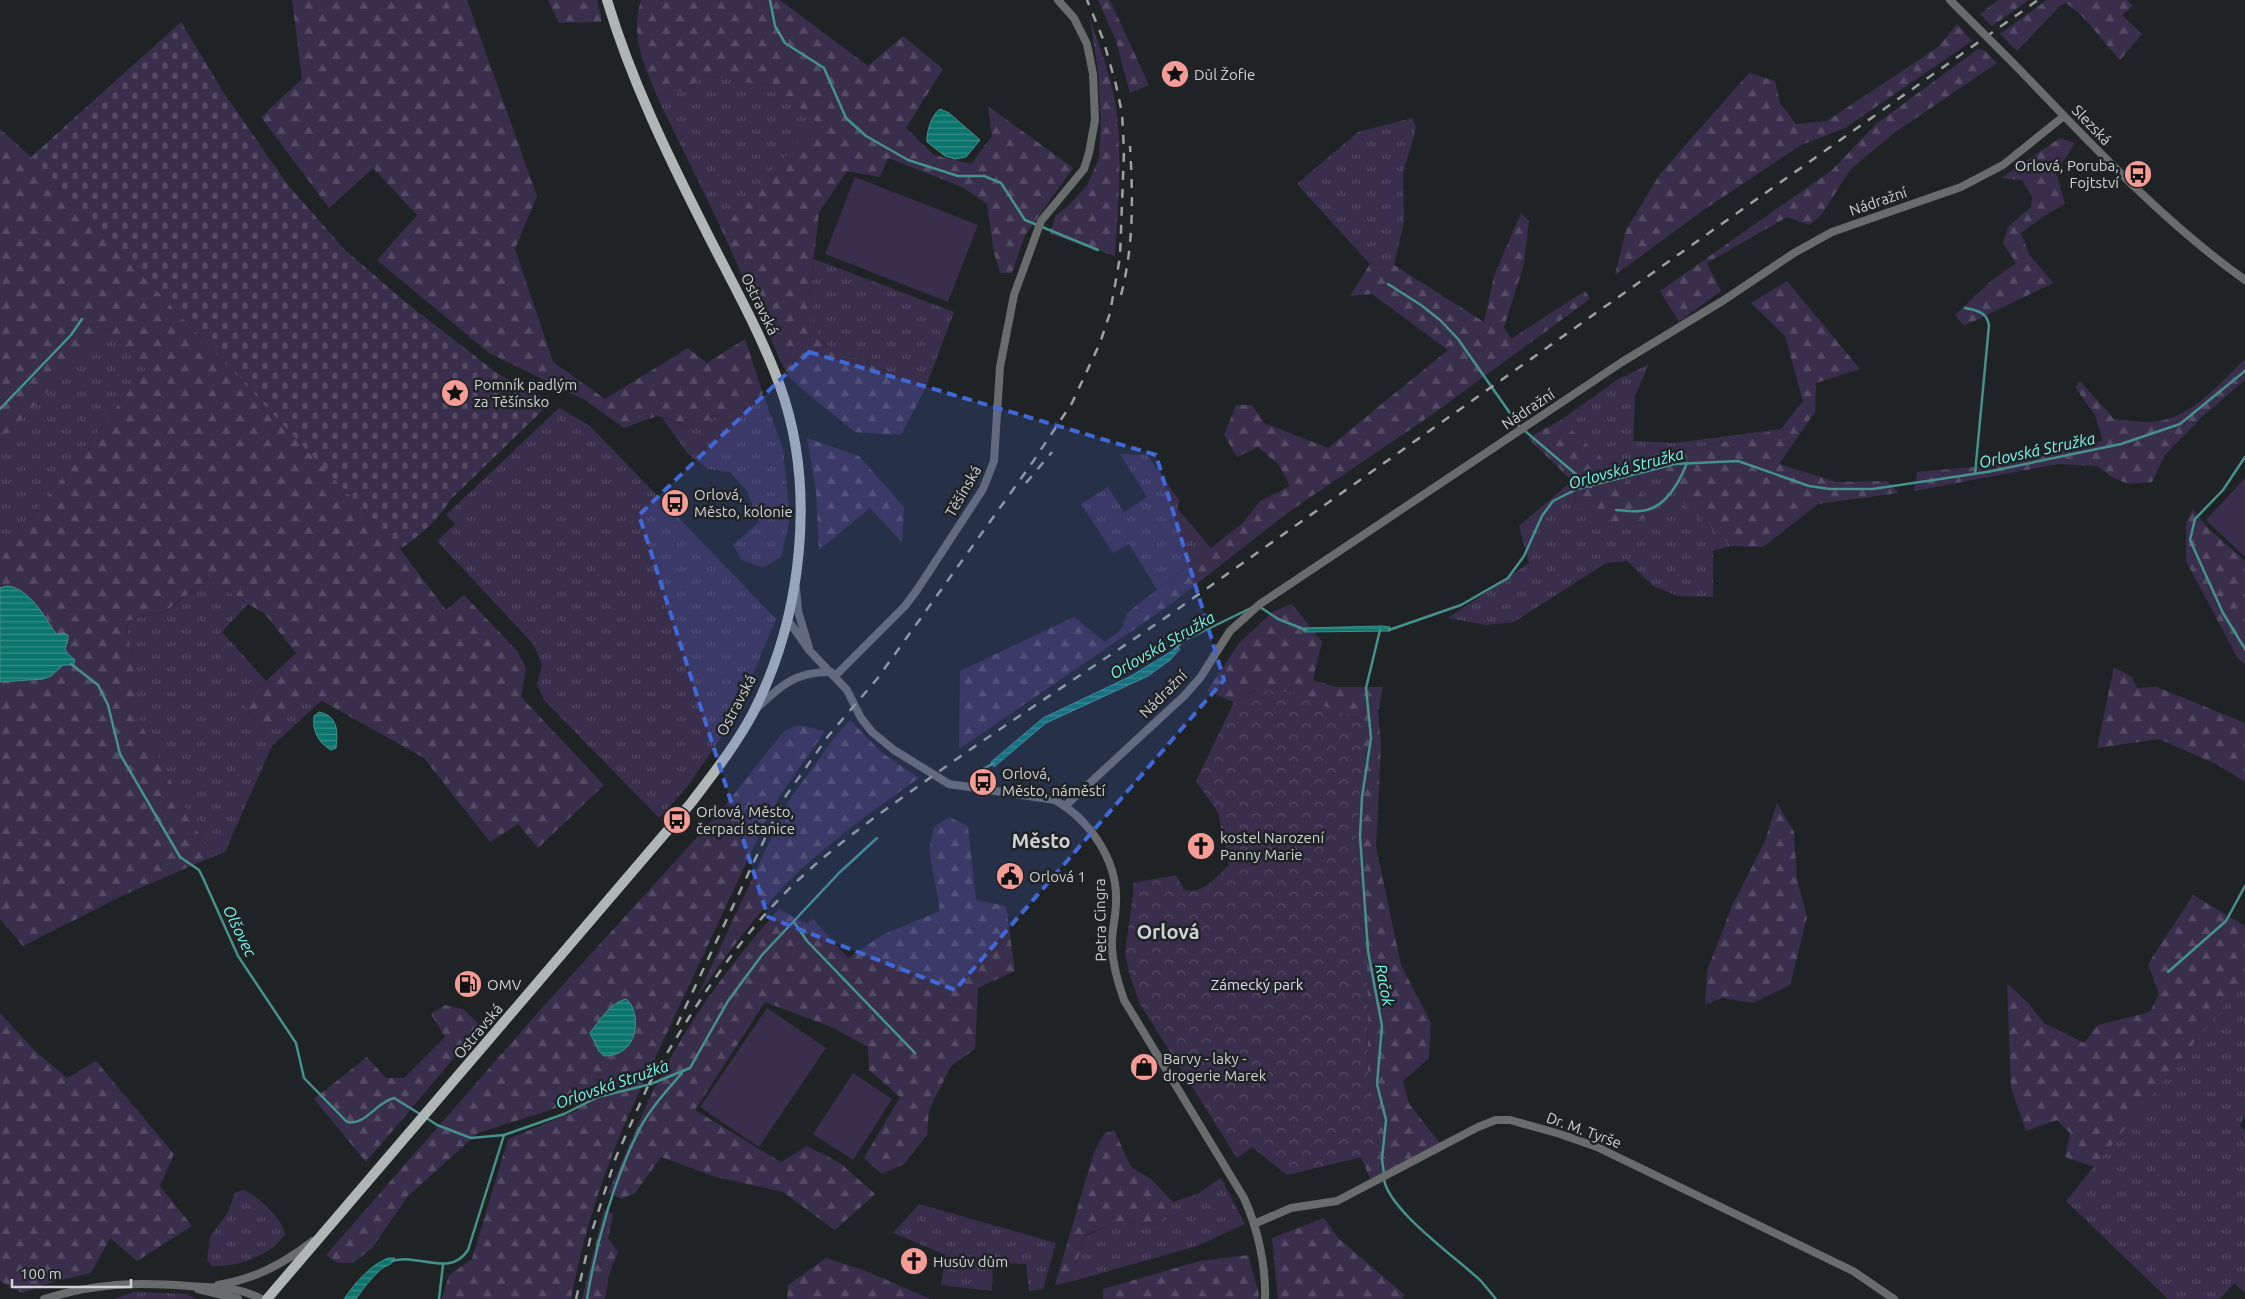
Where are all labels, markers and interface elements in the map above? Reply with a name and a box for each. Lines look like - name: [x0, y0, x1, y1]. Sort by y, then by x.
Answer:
- place icon: Důl Žofie: [1160, 59, 1190, 89]
- place label: Důl Žofie: [1194, 66, 1255, 83]
- street label: Slezská: [2069, 102, 2115, 148]
- place label: Orlová, Poruba, Fojtství: [2015, 157, 2119, 191]
- bus stop icon: Orlová, Poruba, Fojtství: [2123, 159, 2153, 189]
- street label: Nádražní: [1847, 183, 1909, 219]
- street label: Ostravská: [738, 270, 782, 338]
- place label: Pomník padlým za Těšínsko: [474, 376, 577, 410]
- place icon: Pomník padlým za Těšínsko: [440, 378, 470, 408]
- street label: Nádražní: [1499, 385, 1558, 433]
- water label: Orlovská Stružka: [1977, 429, 2097, 471]
- water label: Orlovská Stružka: [1566, 444, 1686, 492]
- street label: Těšínská: [942, 462, 984, 520]
- place label: Orlová, Město, kolonie: [694, 486, 793, 520]
- bus stop icon: Orlová, Město, kolonie: [660, 488, 690, 518]
- water label: Orlovská Stružka: [1106, 607, 1218, 682]
- street label: Nádražní: [1136, 667, 1190, 721]
- street label: Ostravská: [713, 672, 759, 738]
- place label: Orlová, Město, náměstí: [1002, 765, 1105, 799]
- bus stop icon: Orlová, Město, náměstí: [968, 767, 998, 797]
- place label: Orlová, Město, čerpací stanice: [696, 803, 795, 837]
- bus stop icon: Orlová, Město, čerpací stanice: [662, 805, 692, 835]
- district label: Město: [1011, 829, 1071, 852]
- place label: kostel Narození Panny Marie: [1220, 829, 1324, 863]
- church icon: kostel Narození Panny Marie: [1186, 831, 1216, 861]
- public building icon: Orlová 1: [995, 861, 1025, 891]
- place label: Orlová 1: [1029, 868, 1086, 885]
- street label: Petra Cingra: [1091, 878, 1109, 962]
- water label: Olšovec: [220, 902, 260, 960]
- district label: Orlová: [1136, 920, 1200, 943]
- water label: Račok: [1372, 962, 1398, 1008]
- fuel station icon: OMV: [453, 969, 483, 999]
- place label: OMV: [487, 976, 522, 993]
- park label: Zámecký park: [1211, 976, 1304, 993]
- street label: Ostravská: [450, 1000, 506, 1062]
- place label: Barvy - laky - drogerie Marek: [1163, 1050, 1267, 1084]
- shop icon: Barvy - laky - drogerie Marek: [1129, 1052, 1159, 1082]
- water label: Orlovská Stružka: [553, 1056, 671, 1112]
- street label: Dr. M. Tyrše: [1544, 1109, 1624, 1151]
- church icon: Husův dům: [899, 1246, 929, 1276]
- place label: Husův dům: [933, 1253, 1008, 1270]
- scale bar: [12, 1256, 131, 1288]
- text: 100 m: [20, 1265, 62, 1282]

